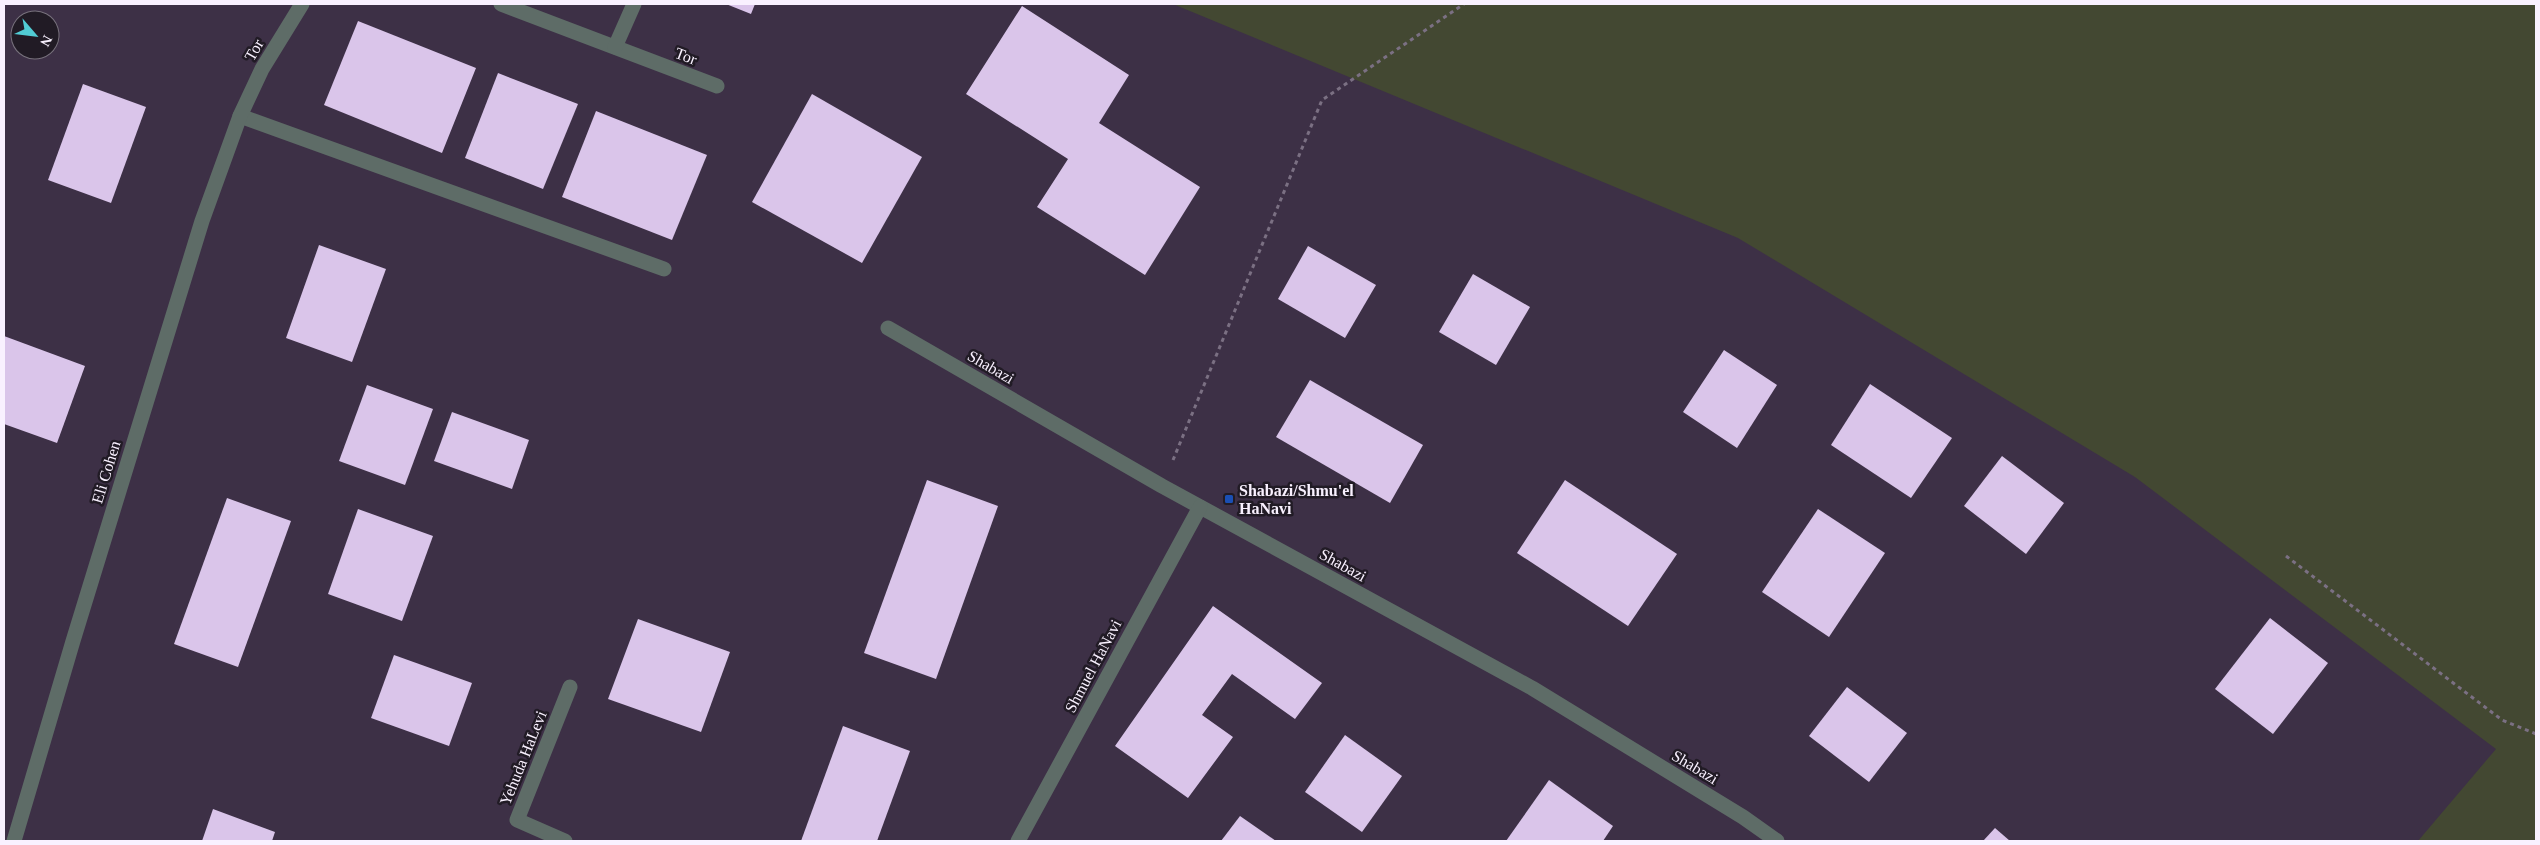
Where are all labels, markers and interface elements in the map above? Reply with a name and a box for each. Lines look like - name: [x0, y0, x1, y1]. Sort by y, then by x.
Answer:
- north arrow: [10, 10, 60, 60]
- text: N: [37, 33, 55, 49]
- street label: Tor: [241, 36, 267, 64]
- street label: Tor: [673, 44, 700, 68]
- street label: Shabazi: [965, 347, 1018, 387]
- street label: Eli Cohen: [88, 439, 124, 505]
- place label: Shabazi/Shmu'el HaNavi: [1239, 482, 1354, 517]
- marker: Shabazi/Shmu'el HaNavi: [1223, 493, 1235, 505]
- street label: Shabazi: [1317, 545, 1370, 585]
- street label: Shmuel HaNavi: [1061, 616, 1125, 715]
- street label: Yehuda HaLevi: [496, 708, 550, 808]
- street label: Shabazi: [1669, 747, 1722, 788]

